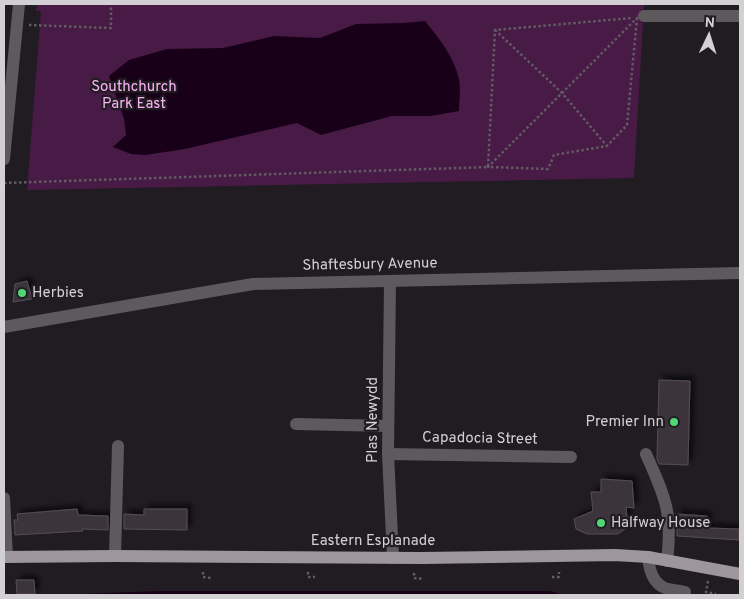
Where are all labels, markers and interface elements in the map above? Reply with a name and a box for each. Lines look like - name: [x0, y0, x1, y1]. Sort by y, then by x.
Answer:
- north arrow: [684, 10, 734, 60]
- text: N: [704, 15, 715, 32]
- park label: Southchurch Park East: [91, 78, 177, 114]
- street label: Shaftesbury Avenue: [302, 254, 438, 276]
- place label: Herbies: [32, 284, 84, 303]
- marker: Herbies: [16, 287, 28, 299]
- street label: Plas Newydd: [364, 377, 383, 463]
- place label: Premier Inn: [585, 413, 664, 432]
- marker: Premier Inn: [668, 416, 680, 428]
- street label: Capadocia Street: [422, 428, 538, 450]
- place label: Halfway House: [611, 514, 710, 533]
- marker: Halfway House: [595, 517, 607, 529]
- street label: Eastern Esplanade: [311, 532, 435, 551]

